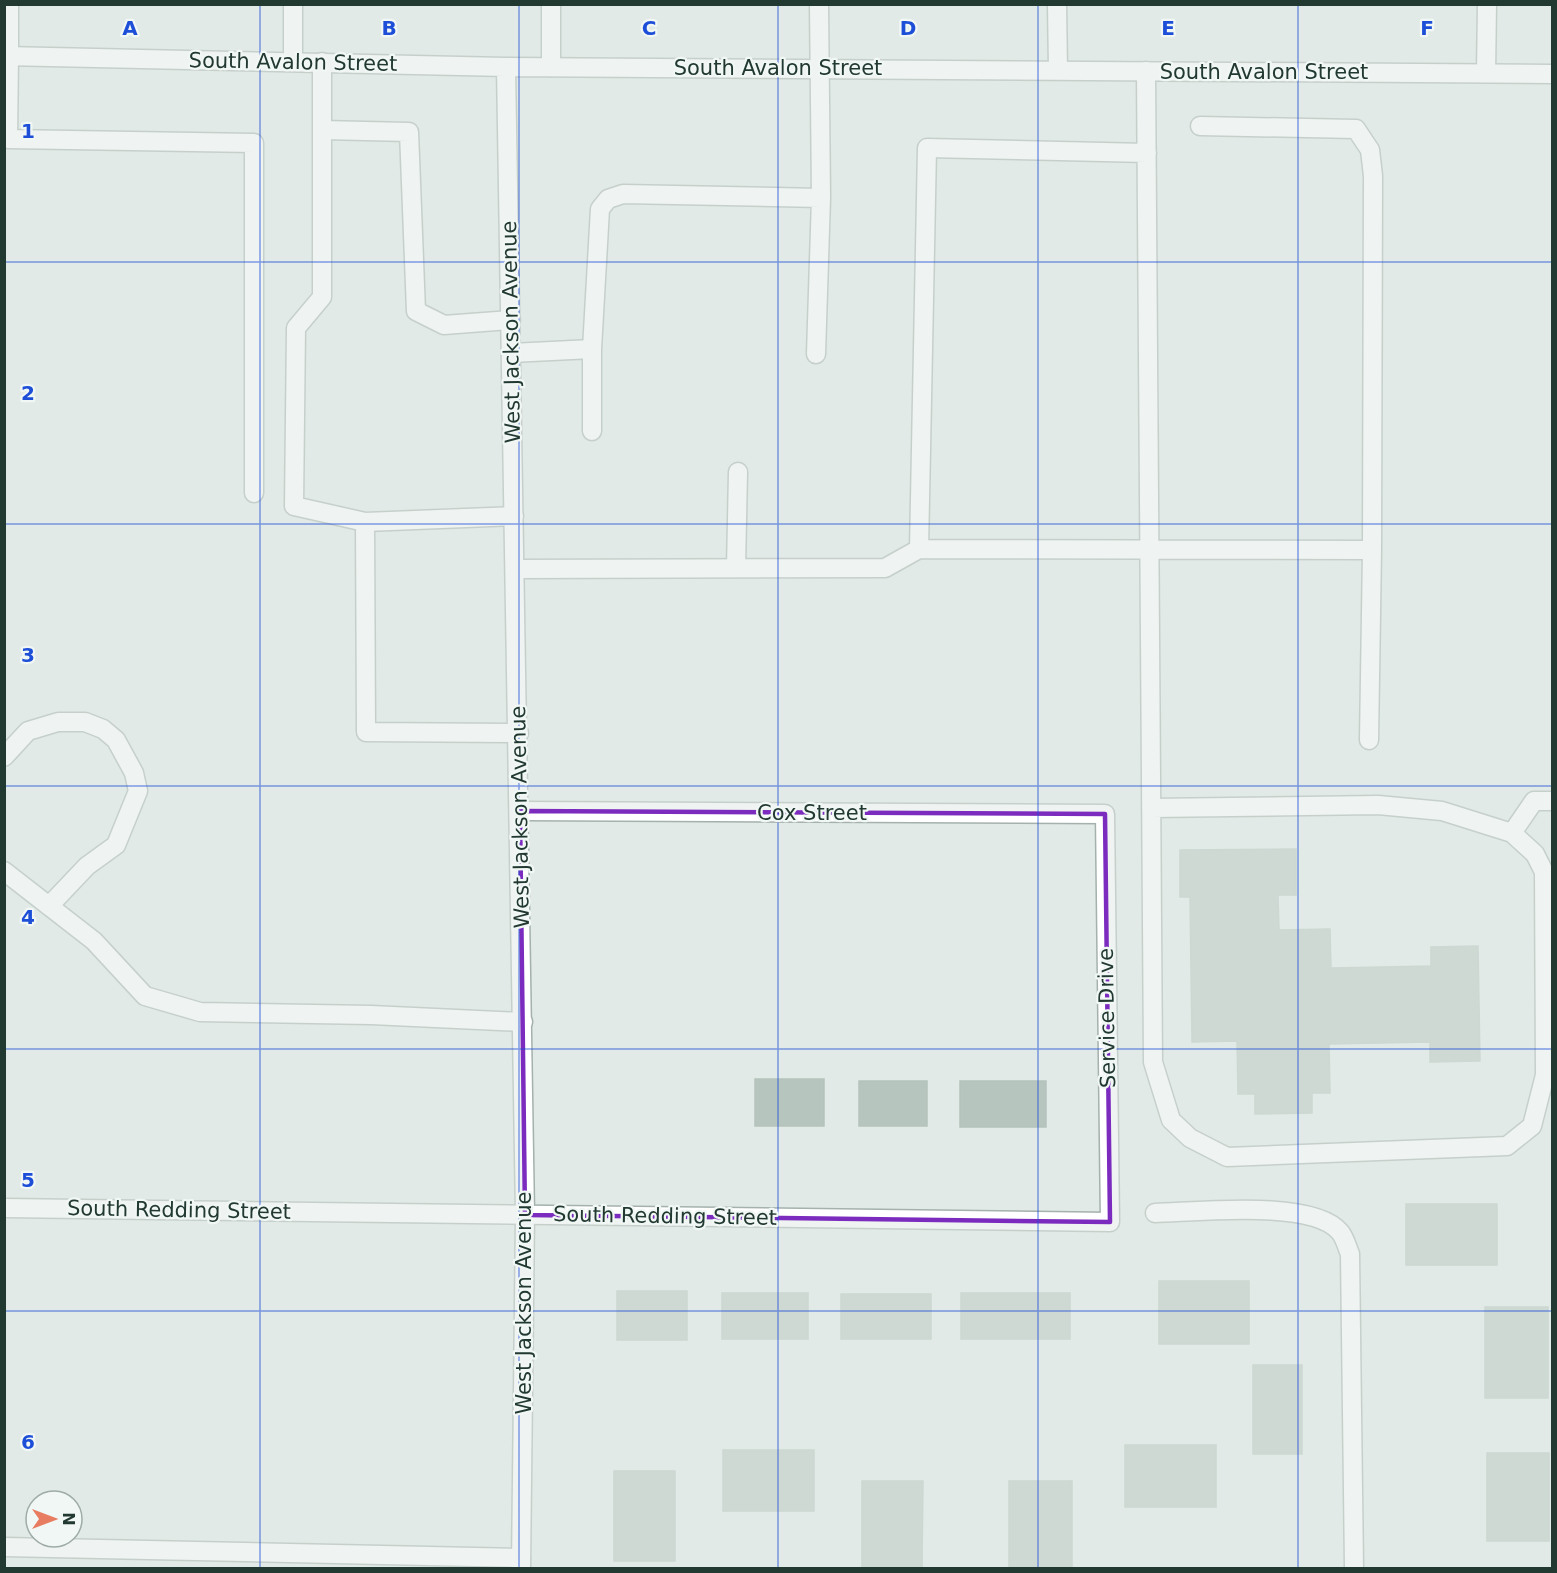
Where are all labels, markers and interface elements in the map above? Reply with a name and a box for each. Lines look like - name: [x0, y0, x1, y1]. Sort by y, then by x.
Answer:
- text: A: [122, 16, 138, 40]
- text: B: [381, 16, 397, 40]
- text: C: [642, 16, 656, 40]
- text: D: [900, 16, 916, 40]
- text: E: [1161, 16, 1175, 40]
- text: F: [1420, 16, 1434, 40]
- street label: South Avalon Street: [188, 48, 398, 76]
- street label: South Avalon Street: [674, 56, 882, 80]
- street label: South Avalon Street: [1160, 60, 1368, 84]
- text: 1: [21, 119, 35, 143]
- street label: West Jackson Avenue: [497, 220, 525, 444]
- text: 2: [21, 381, 35, 405]
- text: 3: [21, 643, 35, 667]
- street label: West Jackson Avenue: [506, 705, 534, 929]
- street label: Cox Street: [757, 801, 867, 825]
- text: 4: [21, 905, 35, 929]
- street label: Service Drive: [1094, 948, 1120, 1088]
- text: 5: [21, 1168, 35, 1192]
- street label: West Jackson Avenue: [512, 1192, 536, 1414]
- street label: South Redding Street: [67, 1196, 291, 1224]
- street label: South Redding Street: [553, 1202, 777, 1230]
- text: 6: [21, 1430, 35, 1454]
- north arrow: [24, 1489, 84, 1549]
- text: N: [59, 1512, 78, 1526]

